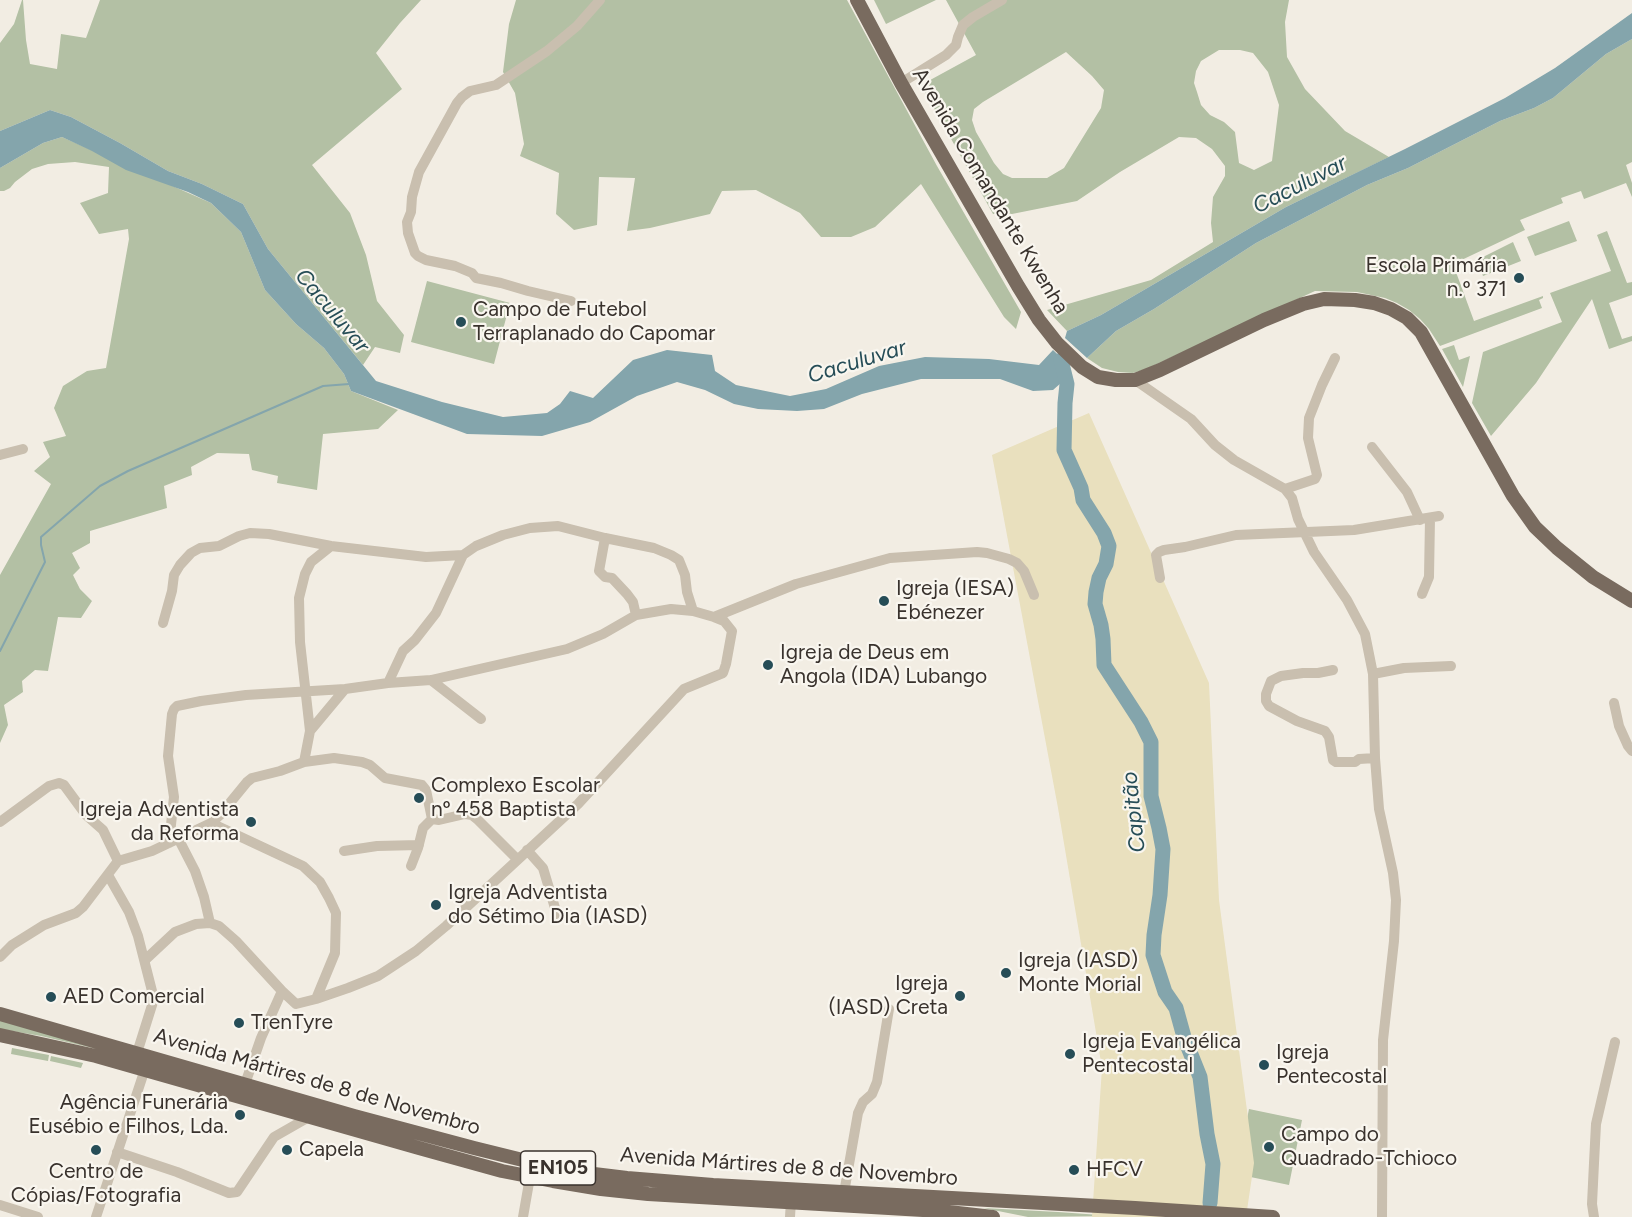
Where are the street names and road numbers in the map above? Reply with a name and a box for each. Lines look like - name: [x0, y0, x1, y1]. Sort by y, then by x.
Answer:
- street label: Avenida Comandante Kwenha: [907, 64, 1073, 318]
- street label: Avenida Mártires de 8 de Novembro: [151, 1023, 483, 1141]
- street label: Avenida Mártires de 8 de Novembro: [619, 1143, 959, 1191]
- road number: EN105: [520, 1151, 596, 1185]

